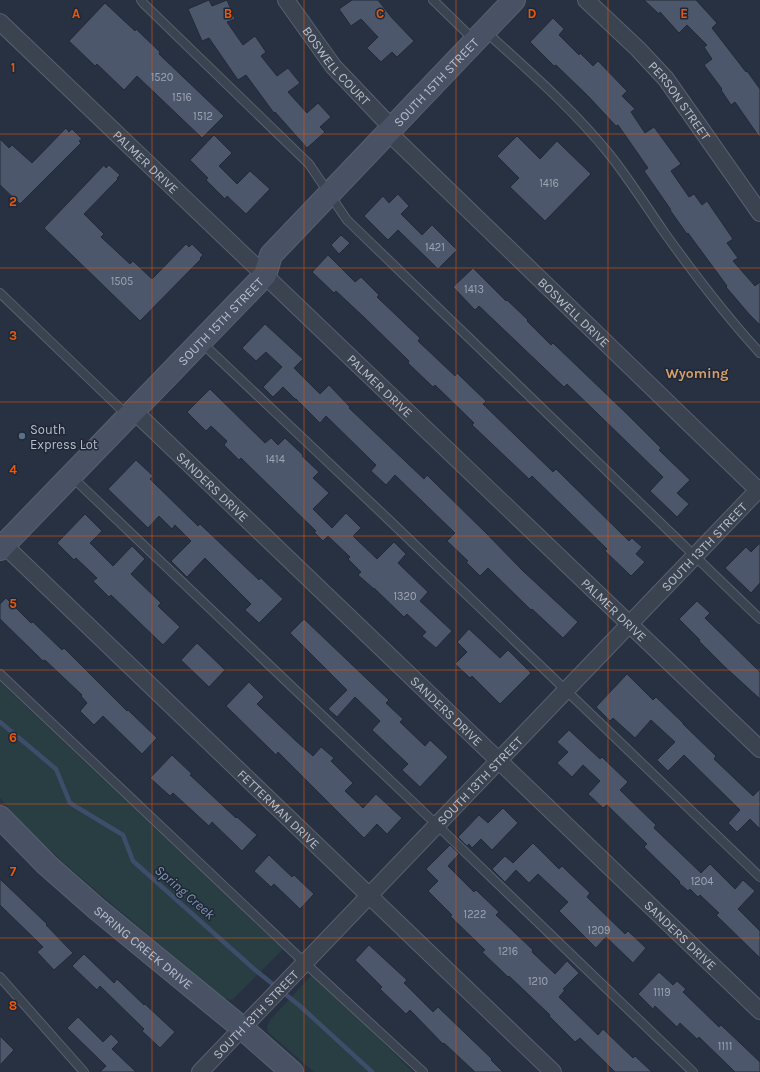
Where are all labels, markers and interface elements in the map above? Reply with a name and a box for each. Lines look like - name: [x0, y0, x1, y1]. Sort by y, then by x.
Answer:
- text: A: [72, 6, 80, 21]
- text: B: [224, 6, 232, 21]
- text: C: [376, 6, 384, 21]
- text: D: [528, 6, 537, 21]
- text: E: [680, 6, 688, 21]
- street label: BOSWELL COURT: [299, 24, 374, 109]
- street label: SOUTH 15TH STREET: [391, 35, 482, 130]
- street label: PERSON STREET: [645, 58, 714, 143]
- text: 1: [11, 60, 15, 75]
- house number: 1520: [151, 71, 173, 84]
- house number: 1516: [172, 91, 192, 104]
- house number: 1512: [193, 110, 213, 123]
- street label: PALMER DRIVE: [110, 127, 181, 197]
- house number: 1416: [539, 177, 559, 190]
- text: 2: [9, 194, 17, 209]
- house number: 1421: [425, 241, 445, 254]
- street label: SOUTH 15TH STREET: [175, 274, 267, 369]
- house number: 1505: [111, 275, 133, 288]
- street label: BOSWELL DRIVE: [535, 275, 613, 350]
- house number: 1413: [464, 283, 484, 296]
- text: 3: [9, 328, 17, 343]
- street label: PALMER DRIVE: [344, 351, 415, 421]
- district label: Wyoming: [666, 365, 728, 382]
- place label: South Express Lot: [30, 422, 98, 452]
- marker: South Express Lot: [17, 431, 27, 441]
- street label: SANDERS DRIVE: [173, 449, 251, 525]
- house number: 1414: [265, 453, 285, 466]
- text: 4: [9, 462, 17, 477]
- street label: SOUTH 13TH STREET: [658, 499, 750, 594]
- street label: PALMER DRIVE: [578, 575, 650, 645]
- house number: 1320: [393, 590, 417, 603]
- text: 5: [9, 596, 17, 611]
- street label: SANDERS DRIVE: [407, 673, 485, 749]
- text: 6: [9, 730, 17, 745]
- street label: SOUTH 13TH STREET: [434, 733, 526, 828]
- street label: FETTERMAN DRIVE: [234, 766, 323, 852]
- water label: Spring Creek: [151, 862, 219, 924]
- text: 7: [10, 864, 17, 879]
- house number: 1204: [691, 875, 713, 888]
- street label: SANDERS DRIVE: [641, 897, 719, 973]
- street label: SPRING CREEK DRIVE: [91, 903, 196, 993]
- house number: 1222: [464, 908, 486, 921]
- house number: 1209: [588, 924, 610, 937]
- house number: 1216: [498, 945, 518, 958]
- street label: SOUTH 13TH STREET: [210, 967, 302, 1062]
- house number: 1210: [528, 975, 548, 988]
- house number: 1119: [653, 986, 671, 999]
- text: 8: [9, 998, 17, 1013]
- house number: 1111: [718, 1040, 732, 1053]

